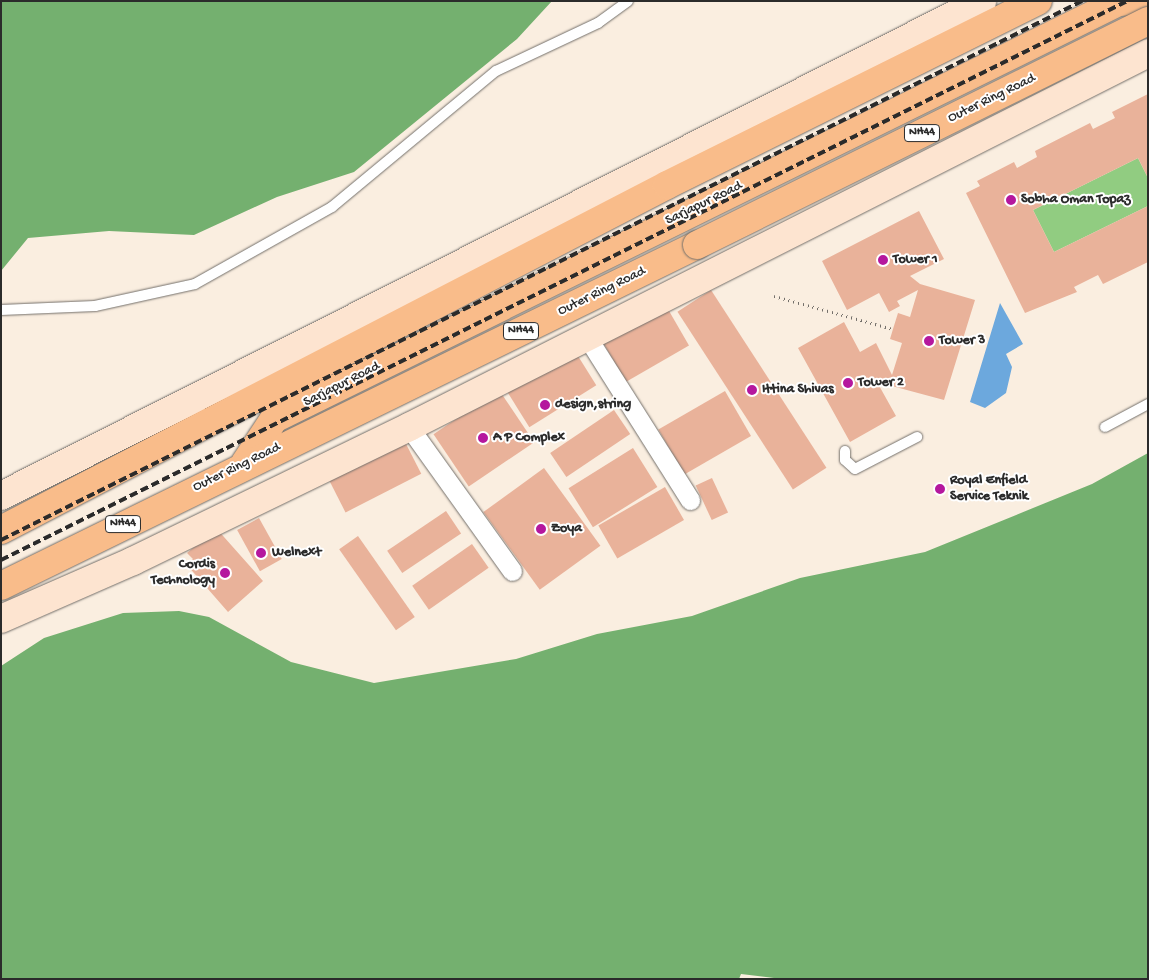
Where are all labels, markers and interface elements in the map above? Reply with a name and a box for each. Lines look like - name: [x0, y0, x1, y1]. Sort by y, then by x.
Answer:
- street label: Outer Ring Road: [946, 71, 1038, 127]
- road number: NH44: [903, 124, 941, 142]
- street label: Sarjapur Road: [663, 178, 745, 230]
- place label: Sobha Oman Topaz: [1021, 192, 1130, 208]
- marker: Sobha Oman Topaz: [1005, 194, 1017, 206]
- place label: Tower 1: [893, 252, 938, 268]
- marker: Tower 1: [877, 254, 889, 266]
- street label: Outer Ring Road: [556, 264, 648, 320]
- road number: NH44: [502, 322, 540, 341]
- place label: Tower 3: [939, 333, 985, 349]
- marker: Tower 3: [923, 335, 935, 347]
- street label: Sarjapur Road: [301, 359, 383, 411]
- place label: Tower 2: [858, 375, 904, 391]
- marker: Tower 2: [842, 377, 854, 389]
- place label: Ittina Shivas: [762, 382, 834, 398]
- marker: Ittina Shivas: [746, 384, 758, 396]
- place label: design,string: [555, 397, 631, 413]
- marker: design,string: [539, 399, 551, 411]
- place label: A P Complex: [493, 430, 565, 446]
- marker: A P Complex: [477, 432, 489, 444]
- street label: Outer Ring Road: [191, 440, 283, 496]
- place label: Royal Enfield Service Teknik: [950, 473, 1028, 506]
- marker: Royal Enfield Service Teknik: [934, 483, 946, 495]
- road number: NH44: [104, 514, 142, 534]
- place label: Zoya: [551, 521, 582, 537]
- marker: Zoya: [535, 523, 547, 535]
- place label: Welnext: [272, 545, 321, 561]
- marker: Welnext: [254, 546, 268, 560]
- place label: Cordis Technology: [151, 557, 215, 590]
- marker: Cordis Technology: [219, 567, 231, 579]

